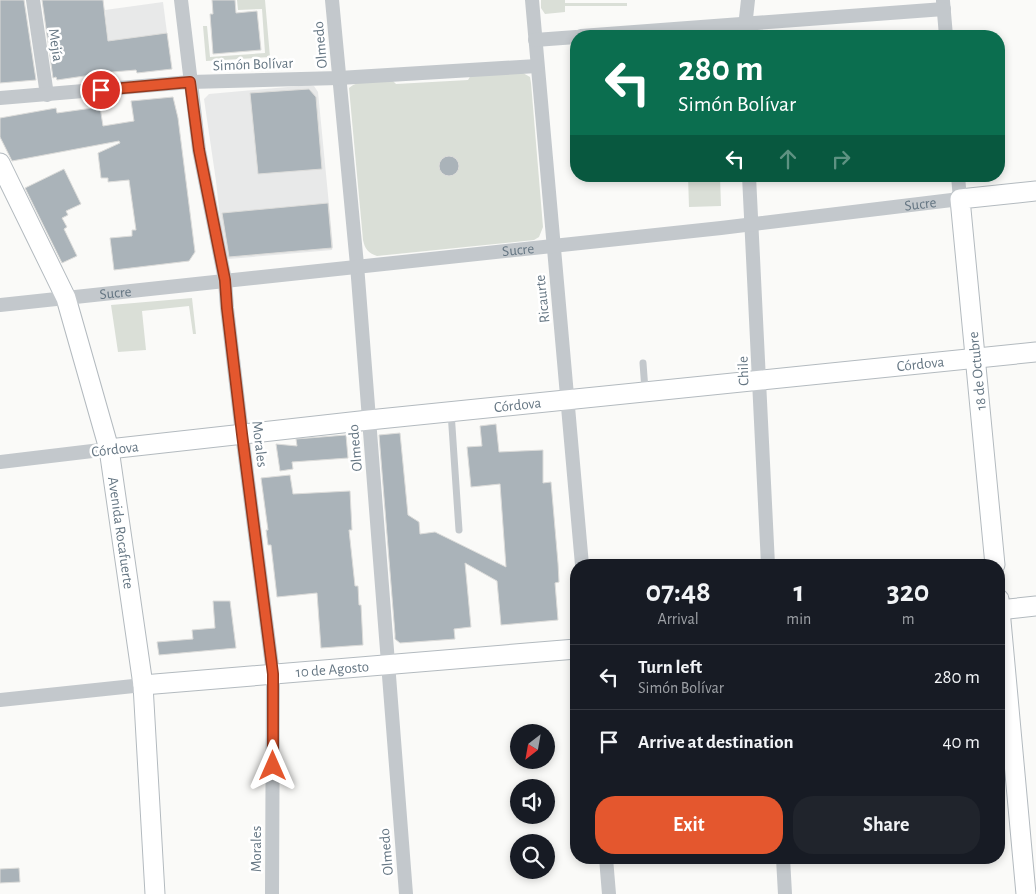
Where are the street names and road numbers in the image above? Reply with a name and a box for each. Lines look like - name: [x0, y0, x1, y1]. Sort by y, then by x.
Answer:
- street label: Olmedo: [311, 21, 330, 69]
- street label: Mejía: [46, 28, 65, 63]
- street label: Simón Bolívar: [213, 56, 294, 73]
- street label: Sucre: [904, 195, 937, 214]
- street label: Sucre: [501, 241, 535, 259]
- street label: Ricaurte: [533, 274, 552, 324]
- street label: Sucre: [99, 284, 132, 302]
- street label: 18 de Octubre: [966, 331, 989, 411]
- street label: Córdova: [896, 354, 945, 374]
- street label: Chile: [735, 356, 752, 386]
- street label: Córdova: [493, 395, 542, 415]
- street label: Morales: [249, 420, 270, 468]
- street label: Olmedo: [346, 424, 365, 472]
- street label: Córdova: [91, 439, 140, 460]
- street label: Avenida Rocafuerte: [105, 476, 136, 590]
- street label: 10 de Agosto: [295, 659, 370, 680]
- street label: Morales: [249, 826, 264, 872]
- street label: Olmedo: [377, 828, 396, 876]

